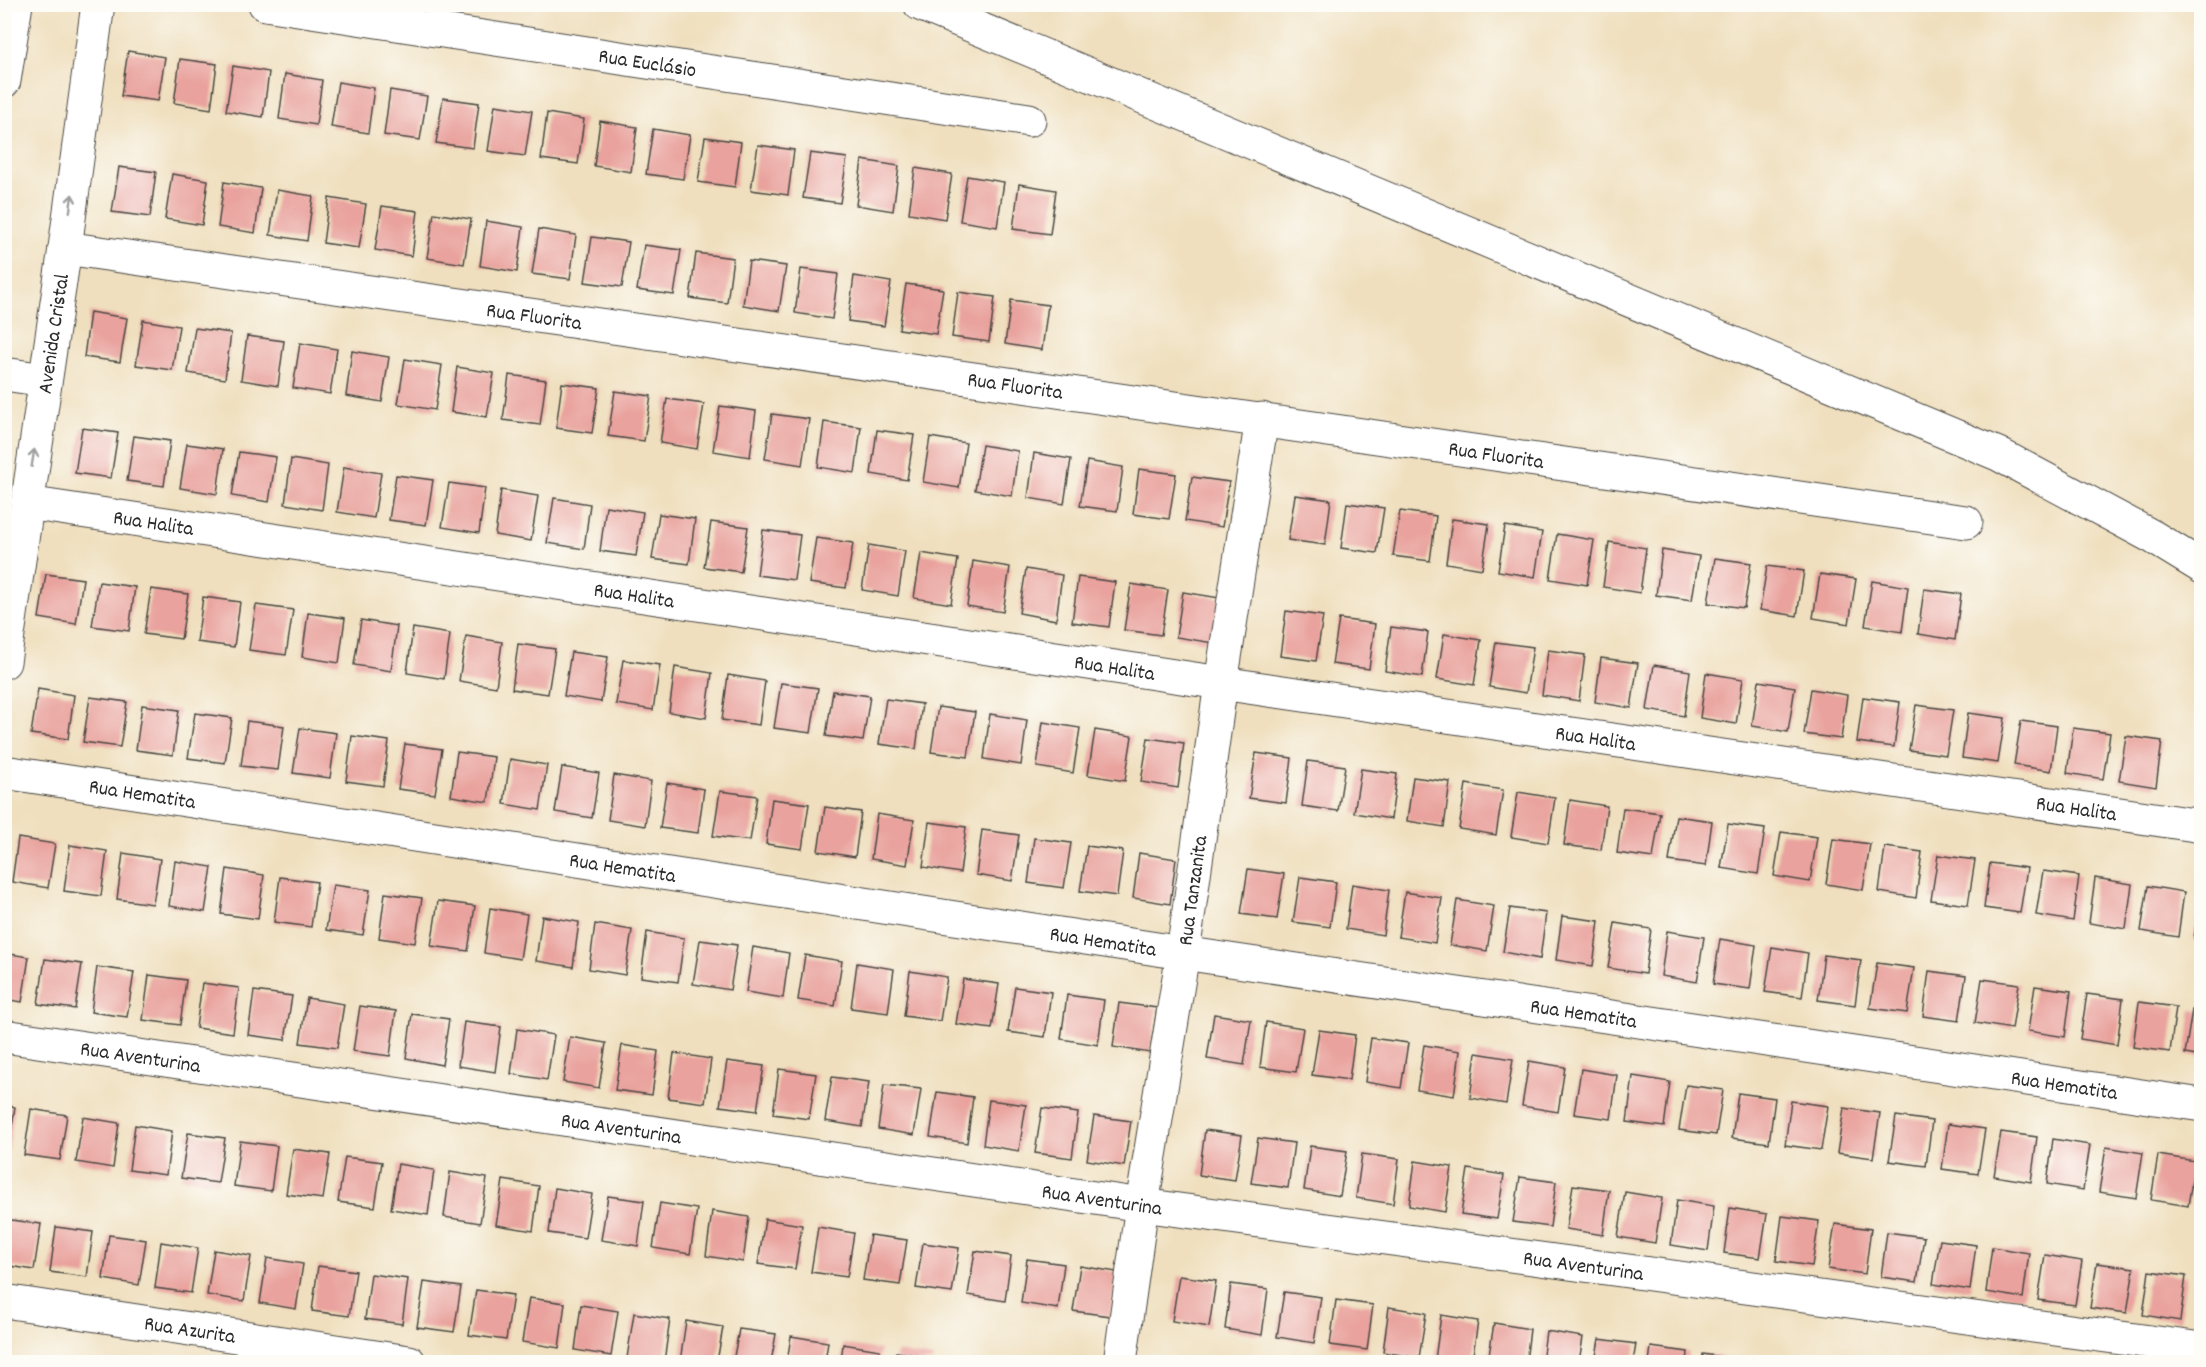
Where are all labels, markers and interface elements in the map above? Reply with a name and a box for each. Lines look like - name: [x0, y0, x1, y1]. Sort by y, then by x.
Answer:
- street label: Rua Euclásio: [596, 43, 698, 87]
- one-way arrow: [66, 194, 77, 213]
- street label: Avenida Cristal: [32, 272, 79, 396]
- street label: Rua Fluorita: [484, 297, 585, 340]
- street label: Rua Fluorita: [965, 366, 1066, 410]
- street label: Rua Fluorita: [1446, 436, 1547, 479]
- one-way arrow: [28, 449, 39, 469]
- street label: Rua Halita: [111, 504, 197, 546]
- street label: Rua Halita: [591, 577, 677, 619]
- street label: Rua Halita: [1072, 649, 1158, 691]
- street label: Rua Halita: [1553, 720, 1639, 761]
- street label: Rua Hematita: [87, 773, 198, 819]
- street label: Rua Halita: [2034, 790, 2119, 832]
- street label: Rua Tanzanita: [1172, 833, 1218, 948]
- street label: Rua Hematita: [567, 847, 679, 893]
- street label: Rua Hematita: [1047, 921, 1159, 967]
- street label: Rua Hematita: [1528, 993, 1640, 1039]
- street label: Rua Aventurina: [78, 1036, 203, 1083]
- street label: Rua Hematita: [2009, 1065, 2120, 1110]
- street label: Rua Aventurina: [559, 1107, 684, 1155]
- street label: Rua Aventurina: [1039, 1178, 1165, 1226]
- street label: Rua Aventurina: [1521, 1245, 1646, 1291]
- street label: Rua Azurita: [142, 1310, 238, 1354]

